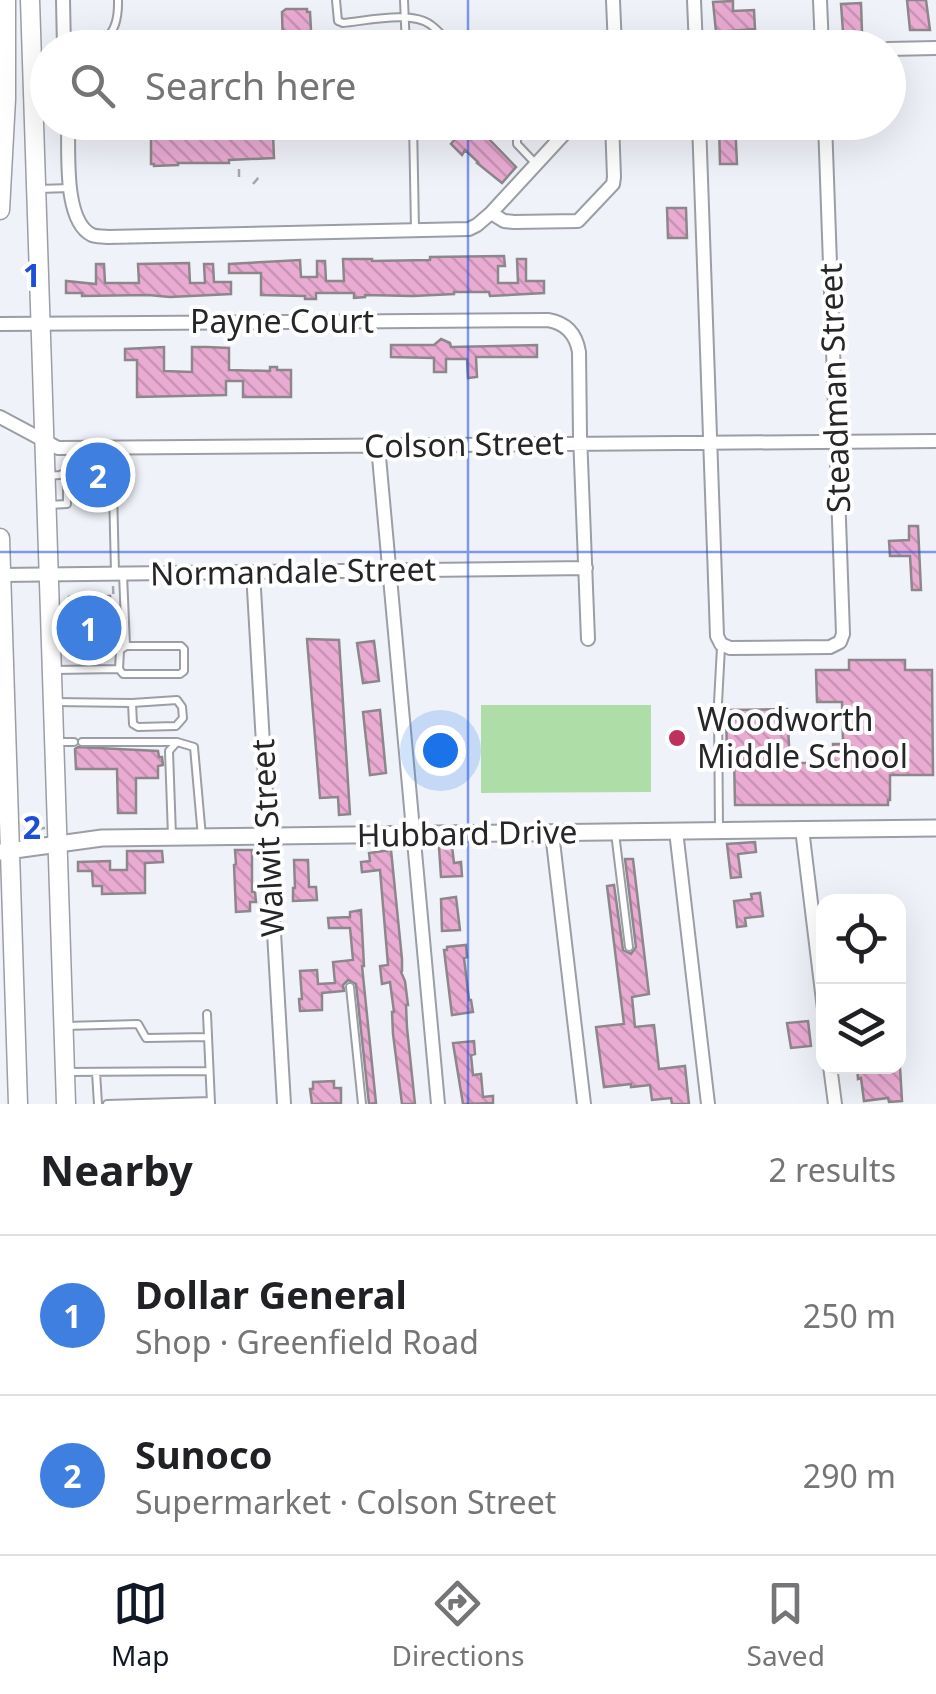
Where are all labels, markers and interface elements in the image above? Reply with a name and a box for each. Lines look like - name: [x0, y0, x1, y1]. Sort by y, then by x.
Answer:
- search box: [30, 30, 906, 140]
- icon: search: [65, 58, 120, 113]
- text: Search here: [145, 59, 356, 111]
- text: 1: [23, 253, 41, 296]
- street label: Steadman Street: [808, 262, 859, 514]
- street label: Payne Court: [190, 299, 374, 342]
- street label: Colson Street: [364, 420, 564, 467]
- pin: 2: [66, 438, 130, 512]
- street label: Normandale Street: [150, 547, 436, 594]
- pin: 1: [56, 590, 122, 666]
- place label: Woodworth Middle School: [697, 697, 908, 777]
- your location: [415, 725, 466, 776]
- marker: Woodworth Middle School: [666, 727, 688, 749]
- street label: Walwit Street: [240, 738, 293, 938]
- text: 2: [23, 805, 41, 848]
- street label: Hubbard Drive: [356, 809, 578, 856]
- map controls: [816, 894, 906, 1074]
- button: locate: [816, 894, 906, 984]
- button: layers: [816, 984, 906, 1074]
- text: Nearby: [40, 1141, 193, 1198]
- text: 2 results: [769, 1148, 896, 1191]
- text: Dollar General: [135, 1268, 407, 1320]
- text: 1: [63, 1294, 82, 1337]
- text: 250 m: [803, 1294, 896, 1337]
- text: Shop · Greenfield Road: [135, 1320, 479, 1363]
- text: Sunoco: [135, 1428, 272, 1480]
- text: 2: [63, 1454, 82, 1497]
- text: 290 m: [803, 1454, 896, 1497]
- text: Supermarket · Colson Street: [135, 1480, 556, 1523]
- tab: Map: [111, 1576, 169, 1674]
- tab: Directions: [392, 1576, 524, 1674]
- tab: Saved: [747, 1576, 825, 1674]

